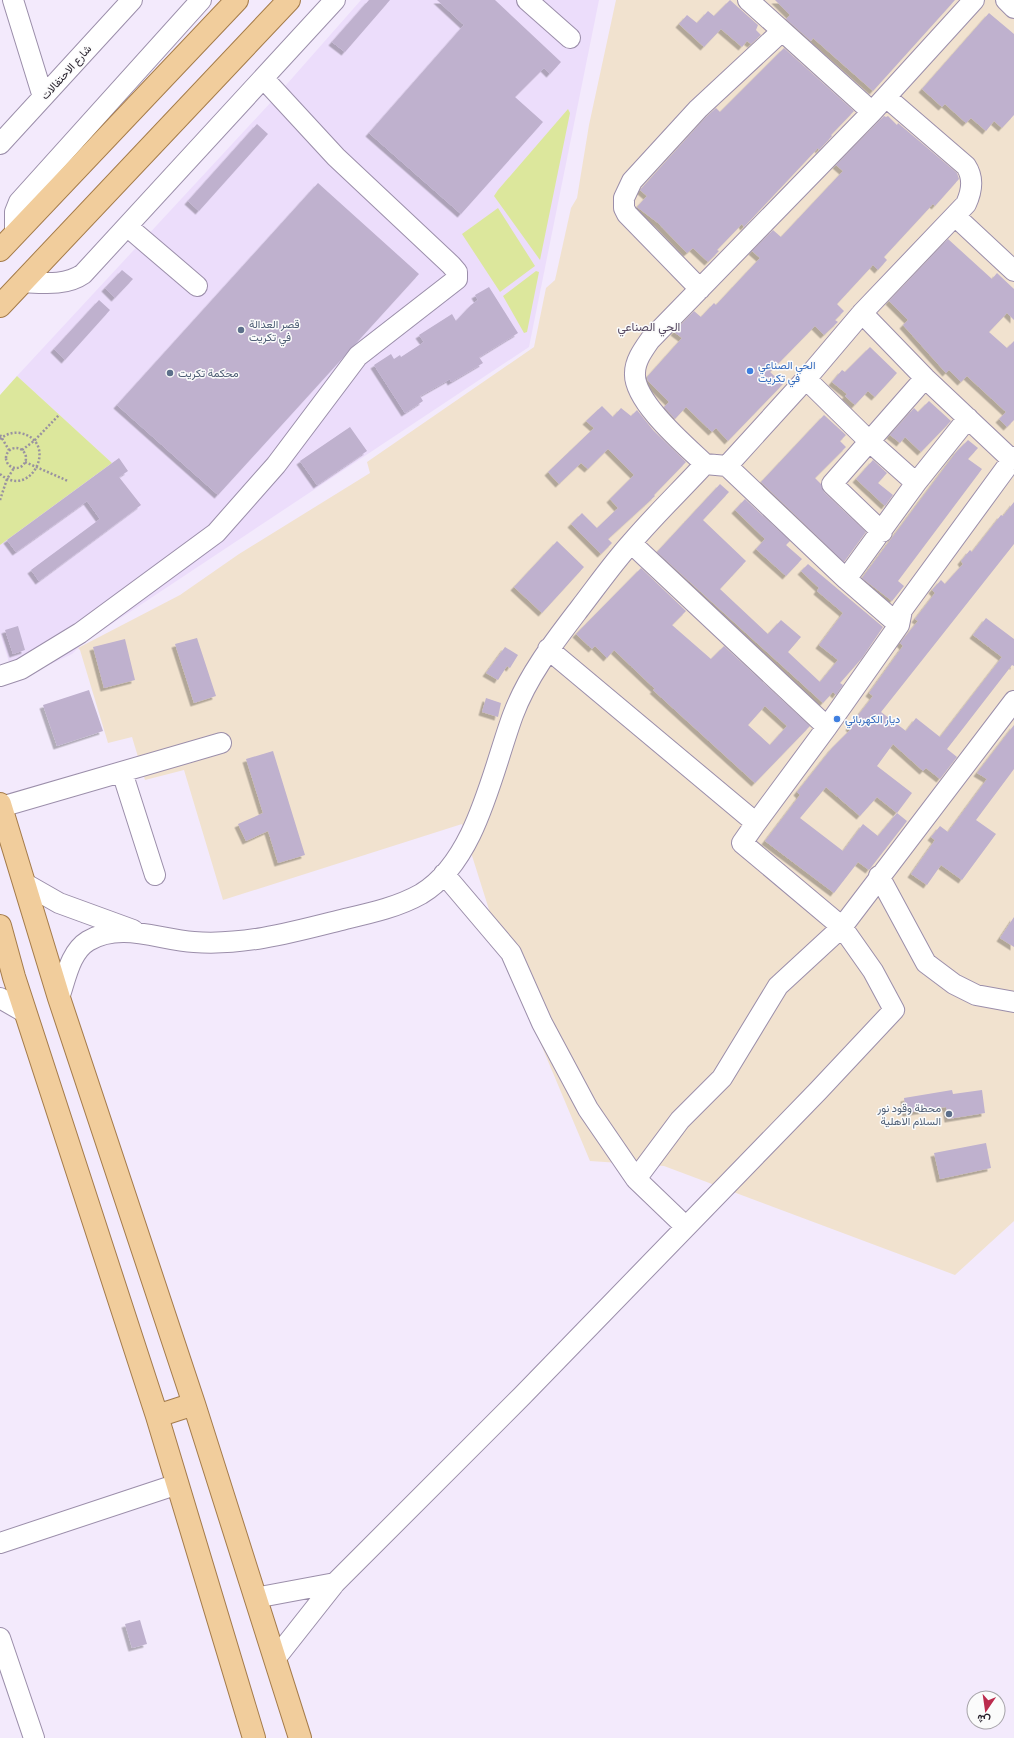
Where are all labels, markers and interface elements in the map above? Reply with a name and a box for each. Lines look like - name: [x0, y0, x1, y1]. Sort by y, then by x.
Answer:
- street label: شارع الاحتفالات: [38, 42, 95, 103]
- place label: قصر العدالة في تكريت: [249, 318, 300, 347]
- district label: الحي الصناعي: [618, 320, 680, 337]
- marker: قصر العدالة في تكريت: [236, 325, 246, 335]
- place label: الحي الصناعي في تكريت: [758, 359, 816, 388]
- marker: الحي الصناعي في تكريت: [745, 366, 755, 376]
- place label: محكمة تكريت: [178, 367, 239, 380]
- marker: محكمة تكريت: [165, 368, 175, 378]
- place label: ديار الكهربائي: [845, 713, 900, 729]
- marker: ديار الكهربائي: [832, 714, 842, 724]
- place label: محطة وقود نور السلام الاهلية: [876, 1102, 941, 1129]
- marker: محطة وقود نور السلام الاهلية: [944, 1109, 954, 1119]
- north arrow: [966, 1690, 1006, 1730]
- text: ش: [976, 1711, 992, 1727]

